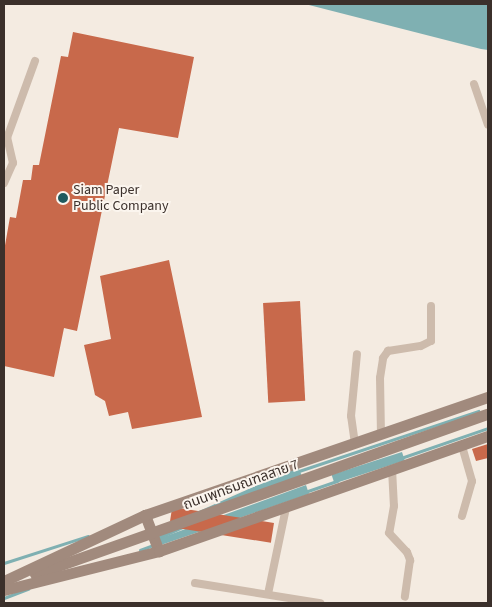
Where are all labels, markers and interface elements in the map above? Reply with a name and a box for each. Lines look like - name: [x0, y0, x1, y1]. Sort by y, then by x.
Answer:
- place label: Siam Paper Public Company: [73, 182, 168, 214]
- marker: Siam Paper Public Company: [57, 192, 69, 204]
- street label: ถนนพุทธมณฑลสาย 7: [181, 456, 301, 514]

